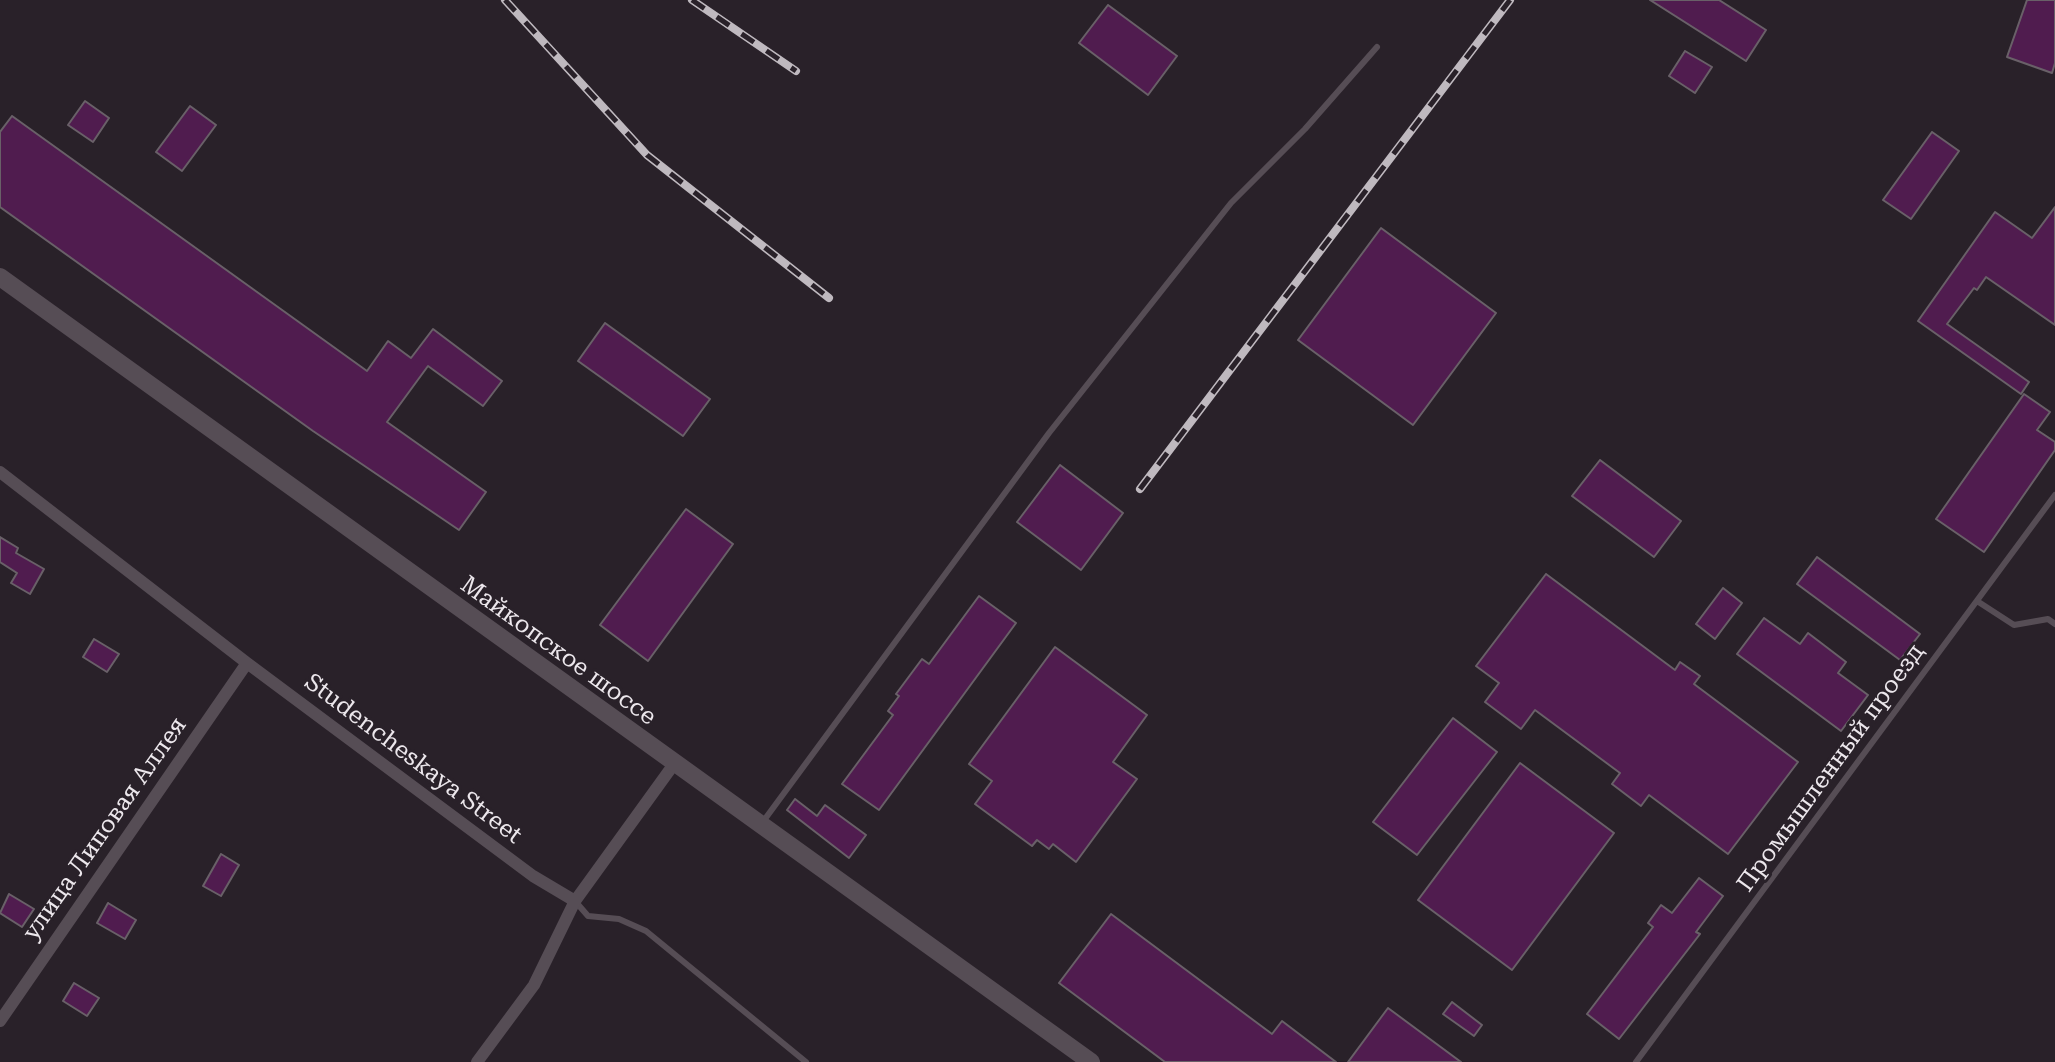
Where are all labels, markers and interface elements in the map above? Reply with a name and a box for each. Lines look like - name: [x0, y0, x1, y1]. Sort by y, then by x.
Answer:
- street label: Майкопское шоссе: [455, 570, 661, 732]
- street label: Промышленный проезд: [1731, 638, 1931, 898]
- street label: Studencheskaya Street: [299, 668, 527, 850]
- street label: улица Липовая Аллея: [17, 712, 193, 946]

